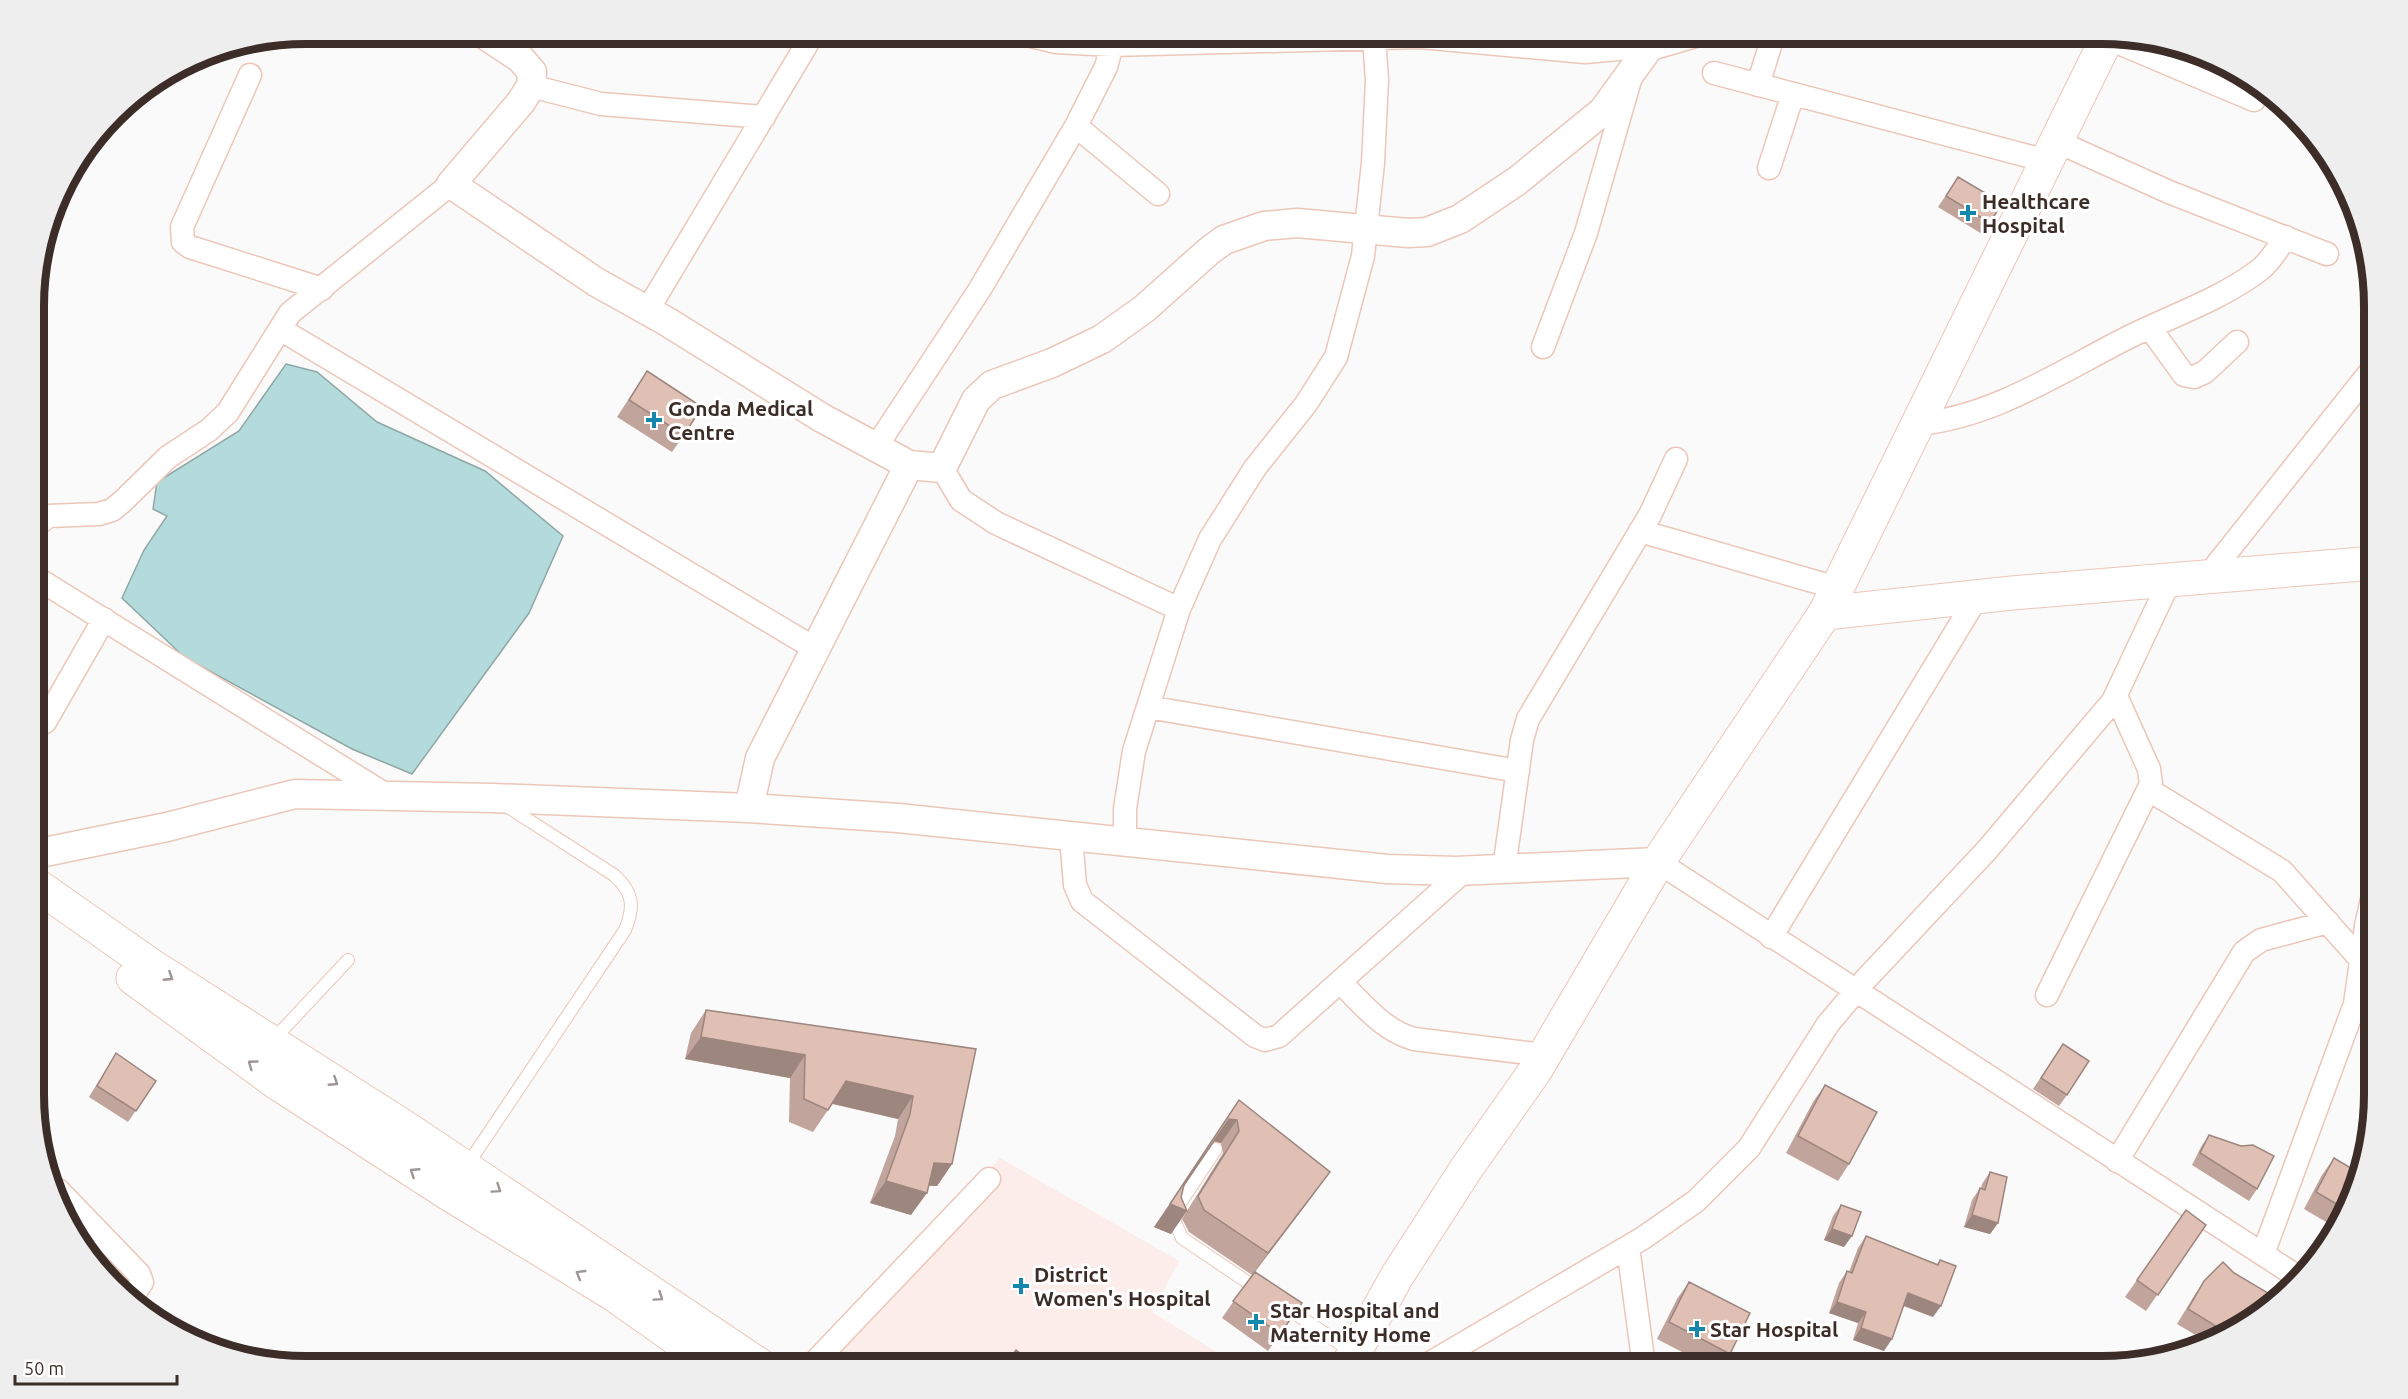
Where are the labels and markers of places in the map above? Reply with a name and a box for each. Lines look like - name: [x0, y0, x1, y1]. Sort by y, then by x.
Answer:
- place label: Healthcare Hospital: [1982, 189, 2090, 237]
- marker: Healthcare Hospital: [1959, 204, 1977, 222]
- place label: Gonda Medical Centre: [668, 396, 813, 444]
- marker: Gonda Medical Centre: [645, 411, 663, 429]
- place label: District Women's Hospital: [1034, 1262, 1211, 1310]
- marker: District Women's Hospital: [1012, 1277, 1030, 1295]
- place label: Star Hospital and Maternity Home: [1270, 1298, 1440, 1346]
- marker: Star Hospital and Maternity Home: [1247, 1313, 1265, 1331]
- place label: Star Hospital: [1710, 1317, 1838, 1341]
- marker: Star Hospital: [1688, 1320, 1706, 1338]

